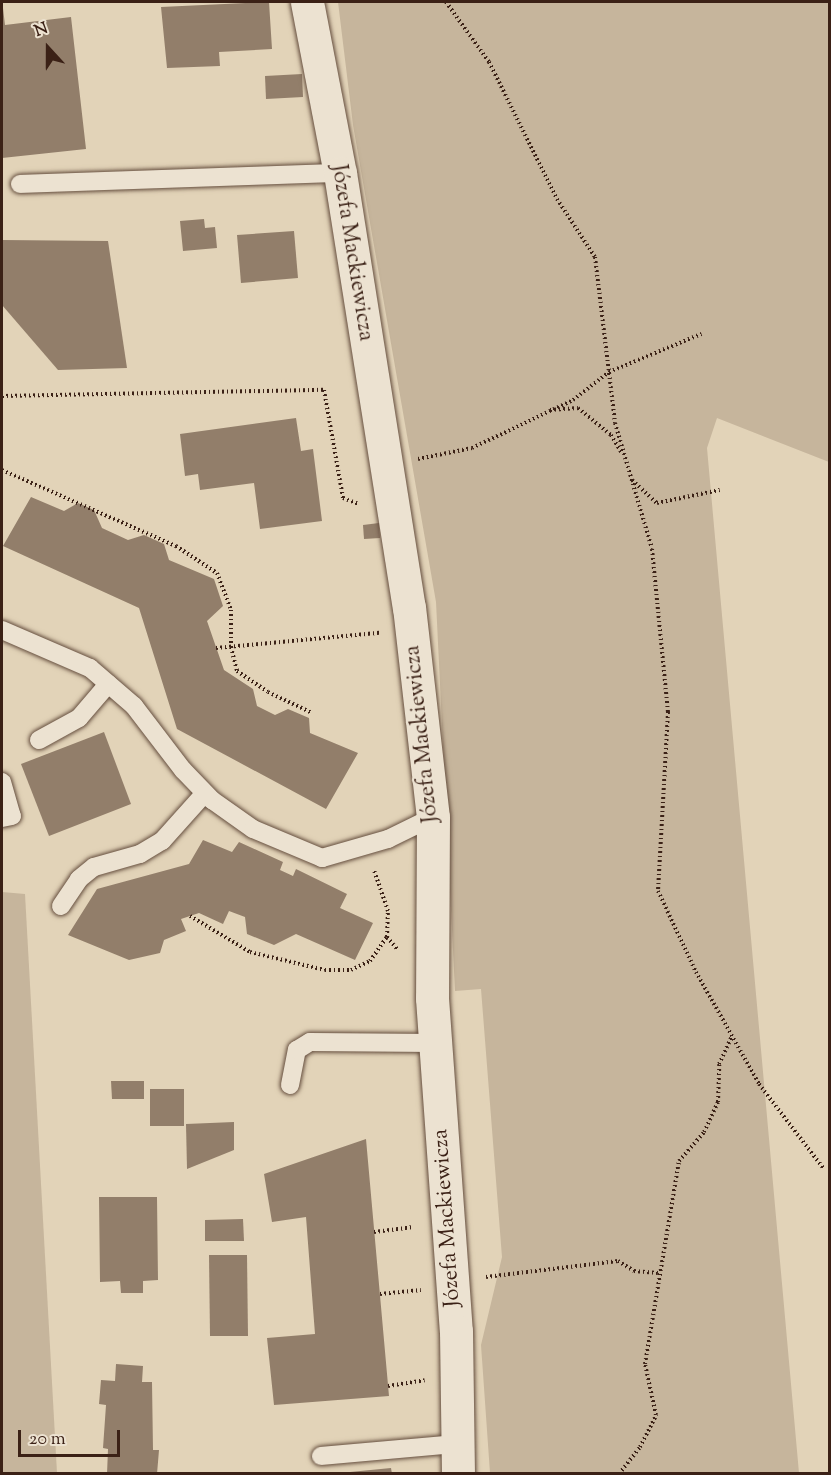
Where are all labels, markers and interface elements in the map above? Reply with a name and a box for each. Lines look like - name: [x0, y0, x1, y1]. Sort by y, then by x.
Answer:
- north arrow: [18, 18, 78, 78]
- text: N: [31, 18, 51, 44]
- street label: Józefa Mackiewicza: [324, 163, 378, 343]
- street label: Józefa Mackiewicza: [401, 644, 445, 824]
- street label: Józefa Mackiewicza: [429, 1128, 467, 1308]
- scale bar: [21, 1418, 123, 1456]
- text: 20 m: [29, 1427, 66, 1453]

